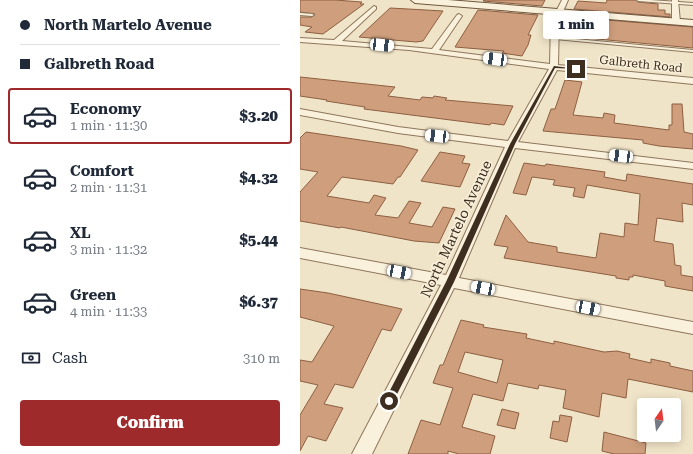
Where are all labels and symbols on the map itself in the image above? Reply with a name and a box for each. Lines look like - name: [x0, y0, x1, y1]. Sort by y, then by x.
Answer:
- callout: 1 min: [543, 11, 609, 39]
- car: [369, 38, 395, 52]
- car: [482, 51, 508, 67]
- street label: Galbreth Road: [599, 53, 684, 75]
- route end: [567, 60, 585, 78]
- car: [424, 129, 450, 143]
- car: [608, 149, 634, 163]
- street label: North Martelo Avenue: [417, 158, 495, 300]
- car: [386, 264, 412, 280]
- car: [470, 280, 496, 296]
- car: [575, 300, 601, 316]
- route start: [380, 392, 398, 410]
- north arrow: [637, 398, 681, 442]

